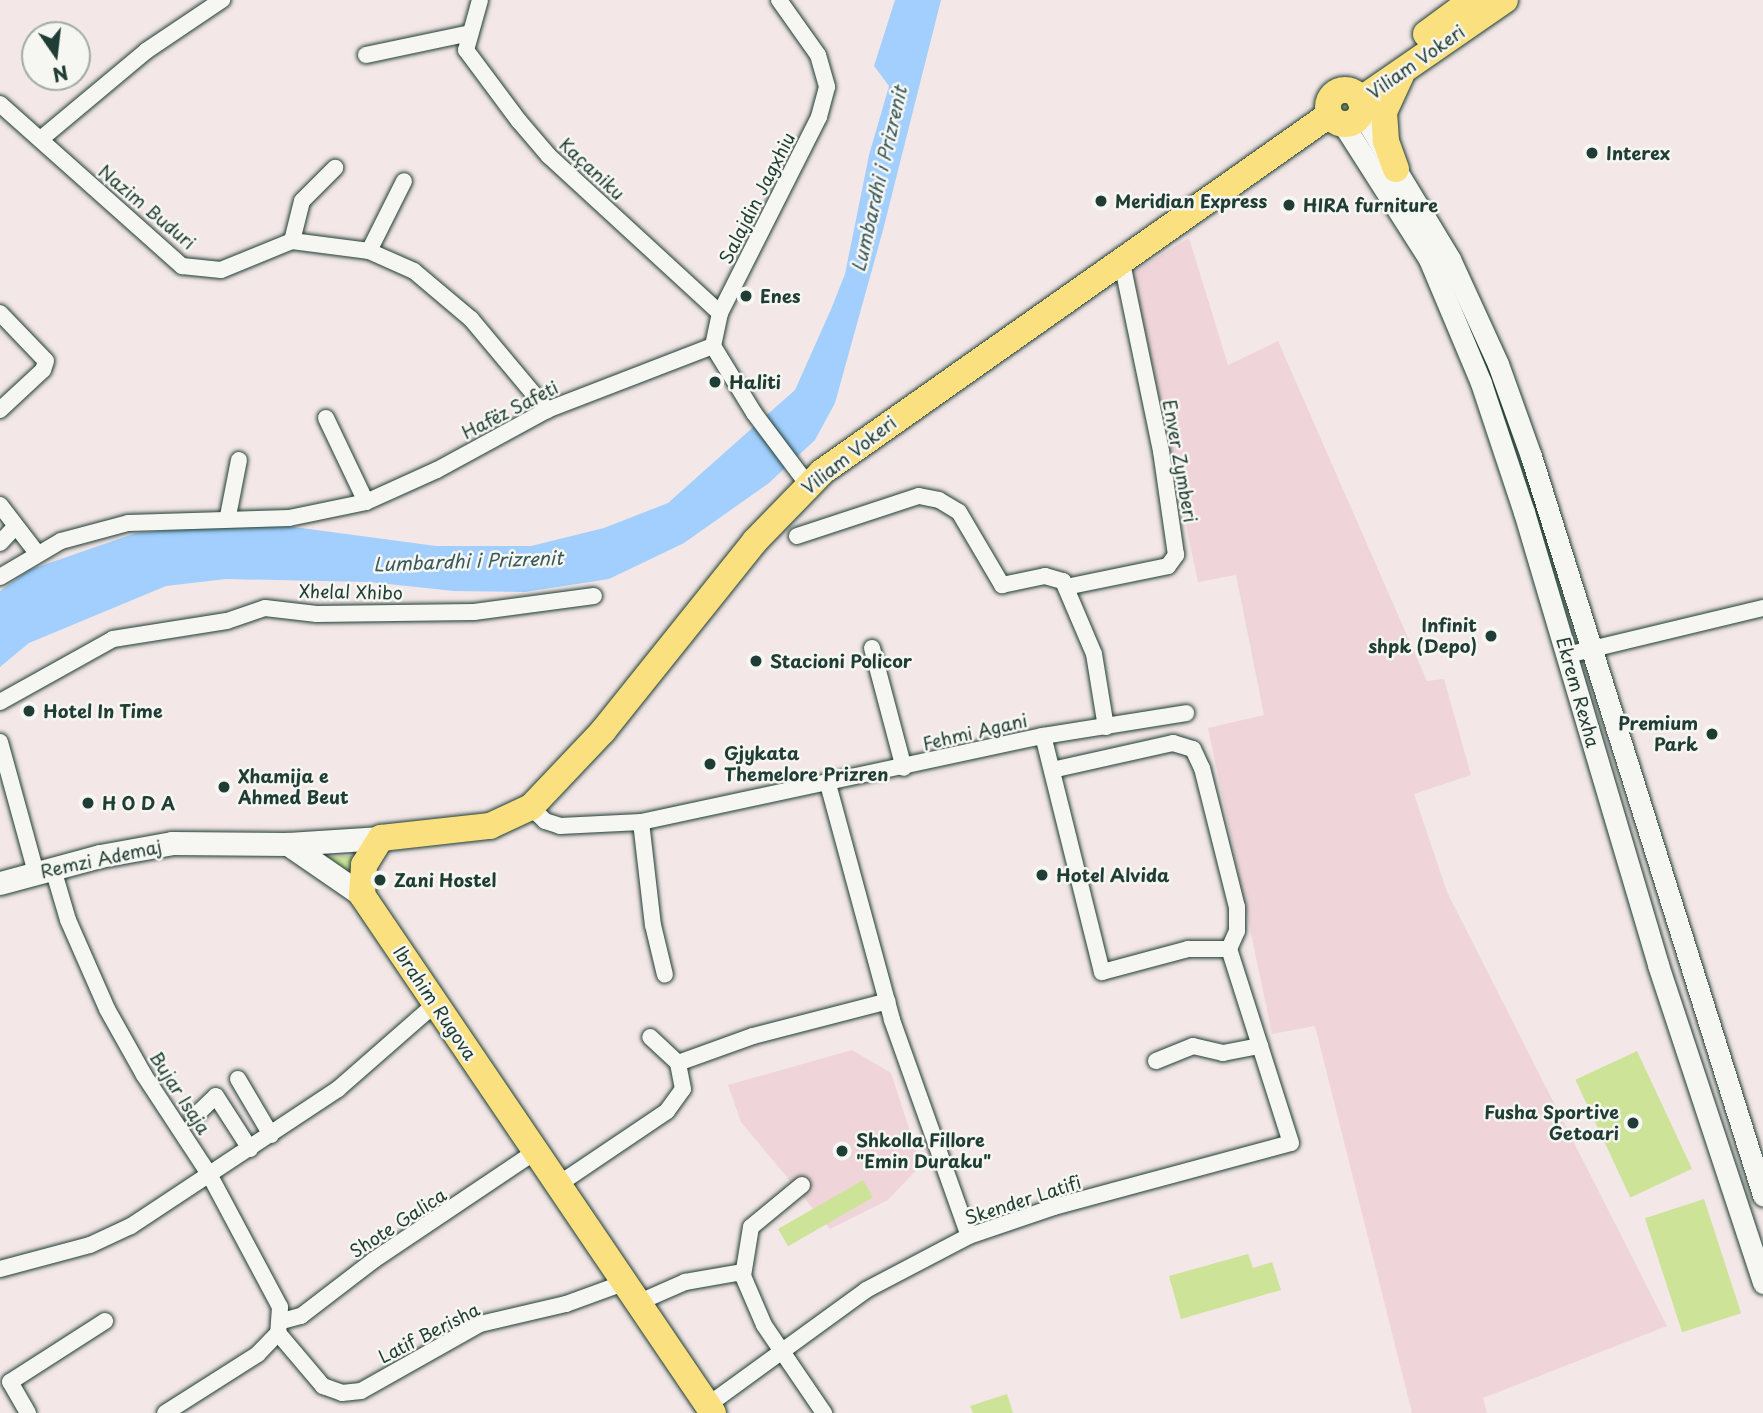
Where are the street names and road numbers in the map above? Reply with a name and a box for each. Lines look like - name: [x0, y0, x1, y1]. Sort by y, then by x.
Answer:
- street label: Viliam Vokeri: [1363, 20, 1469, 104]
- street label: Salajdin Jagxhiu: [715, 129, 799, 267]
- street label: Kaçaniku: [555, 134, 629, 204]
- street label: Nazim Buduri: [94, 160, 200, 254]
- street label: Hafëz Safeti: [457, 376, 563, 444]
- street label: Enver Zymberi: [1158, 397, 1202, 525]
- street label: Viliam Vokeri: [797, 411, 901, 499]
- street label: Xhelal Xhibo: [299, 580, 403, 604]
- street label: Ekrem Rexha: [1552, 634, 1604, 750]
- street label: Fehmi Agani: [920, 709, 1030, 755]
- street label: Remzi Ademaj: [38, 836, 164, 882]
- street label: Ibrahim Rugova: [388, 941, 482, 1065]
- street label: Bujar Isaja: [145, 1047, 215, 1139]
- street label: Skender Latifi: [962, 1171, 1084, 1229]
- street label: Shote Galica: [346, 1184, 450, 1262]
- street label: Latif Berisha: [374, 1298, 484, 1368]

